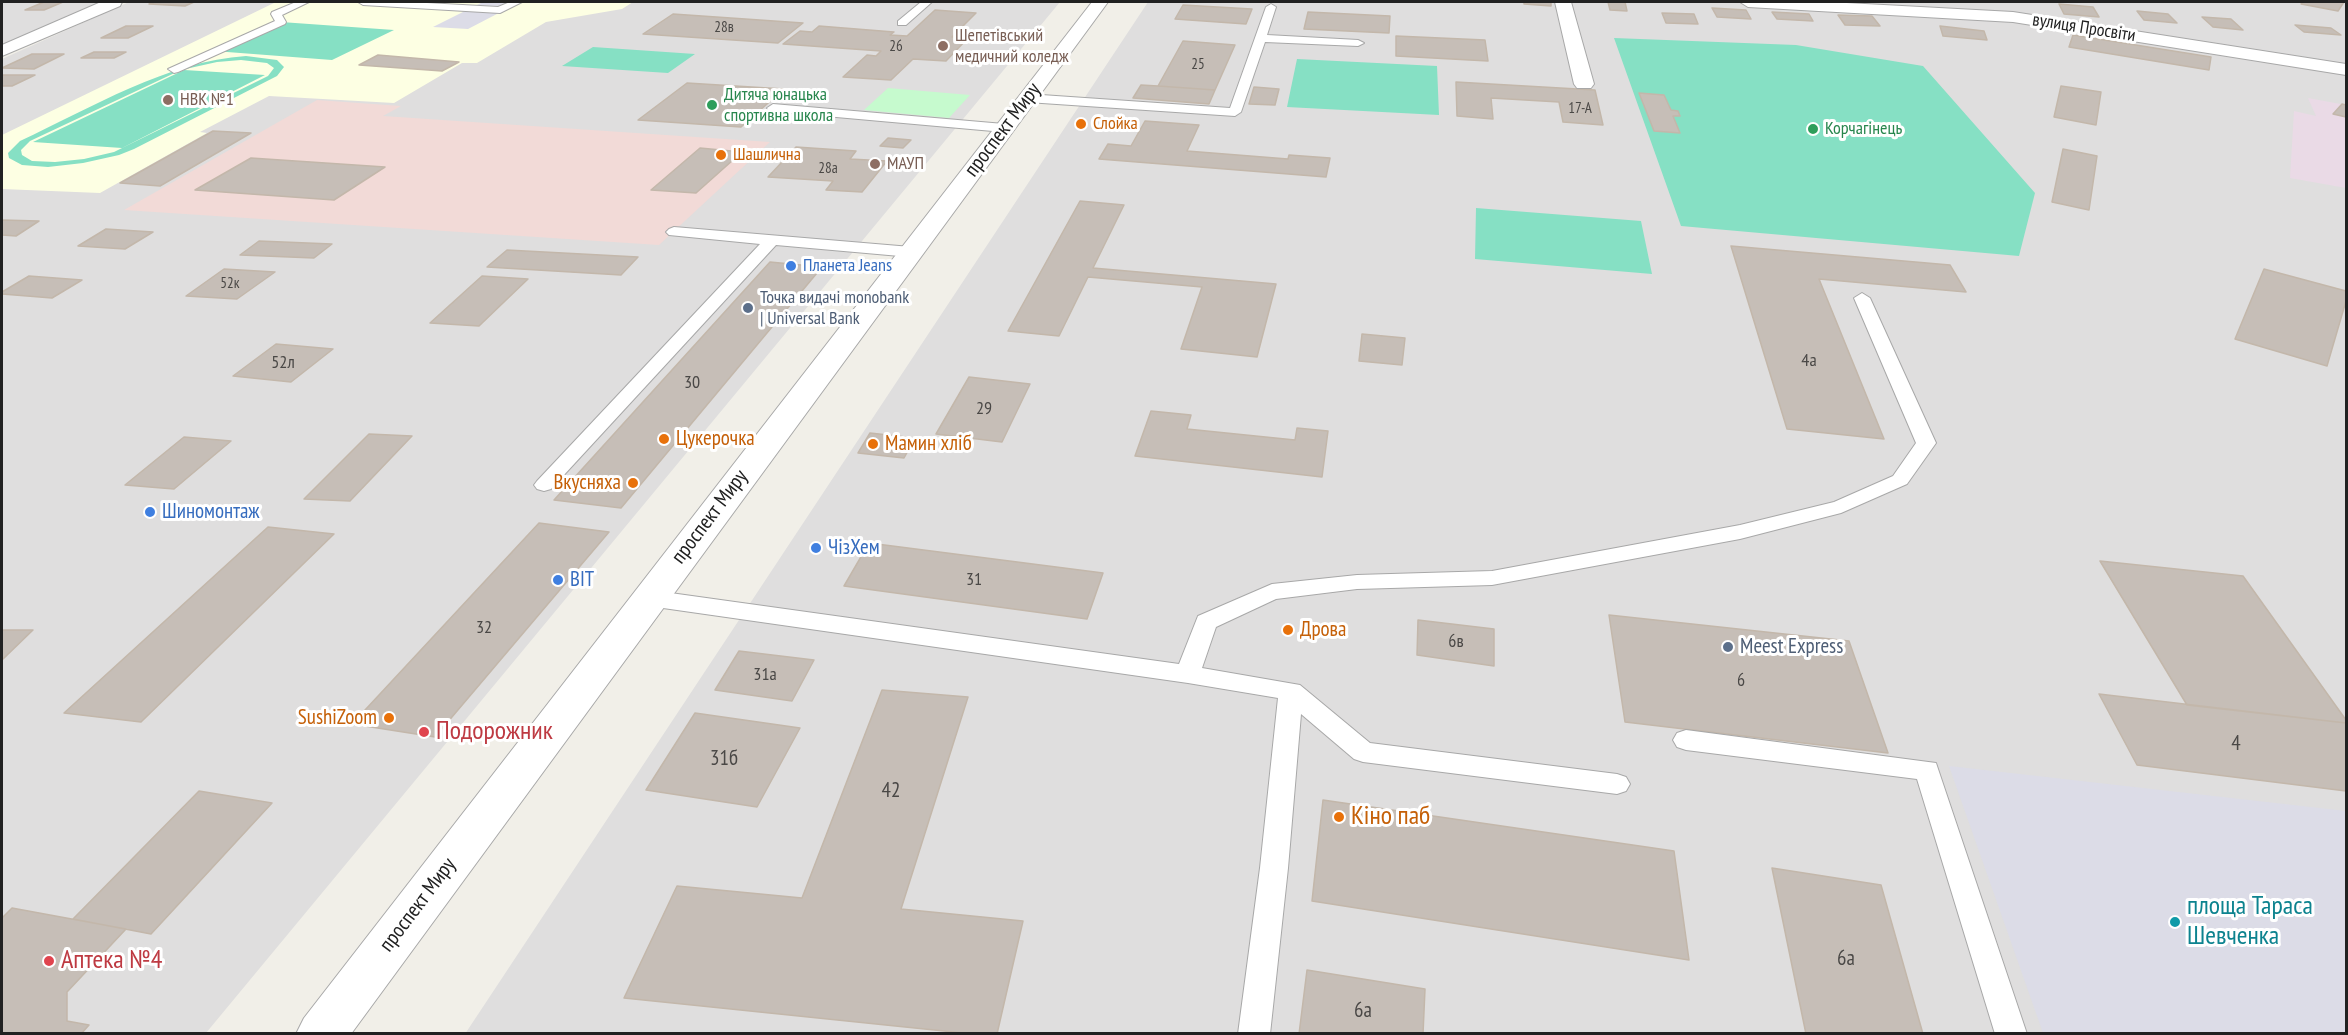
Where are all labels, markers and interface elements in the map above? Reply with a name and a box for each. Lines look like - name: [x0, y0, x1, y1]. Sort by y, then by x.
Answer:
- street label: вулиця Просвіти: [2031, 9, 2137, 47]
- house number: 28в: [714, 19, 734, 37]
- place label: Шепетівський медичний коледж: [955, 25, 1069, 68]
- house number: 26: [889, 38, 903, 56]
- marker: Шепетівський медичний коледж: [936, 39, 950, 53]
- house number: 25: [1191, 56, 1205, 74]
- street label: проспект Миру: [959, 78, 1047, 182]
- place label: Дитяча юнацька спортивна школа: [724, 84, 833, 127]
- place label: НВК №1: [180, 89, 234, 111]
- marker: НВК №1: [161, 93, 175, 107]
- marker: Дитяча юнацька спортивна школа: [705, 98, 719, 112]
- house number: 17-А: [1568, 100, 1592, 118]
- place label: Слойка: [1093, 113, 1138, 135]
- marker: Слойка: [1074, 117, 1088, 131]
- place label: Корчагінець: [1825, 118, 1902, 140]
- marker: Корчагінець: [1806, 122, 1820, 136]
- place label: Шашлична: [733, 144, 801, 166]
- marker: Шашлична: [714, 148, 728, 162]
- place label: МАУП: [887, 153, 924, 175]
- marker: МАУП: [868, 157, 882, 171]
- house number: 28а: [818, 160, 838, 178]
- place label: Планета Jeans: [803, 255, 892, 277]
- marker: Планета Jeans: [784, 259, 798, 273]
- house number: 52к: [220, 275, 240, 293]
- place label: Точка видачі monobank | Universal Bank: [760, 287, 909, 330]
- marker: Точка видачі monobank | Universal Bank: [741, 301, 755, 315]
- house number: 4а: [1801, 350, 1817, 372]
- house number: 52л: [271, 352, 295, 374]
- house number: 30: [684, 372, 700, 394]
- house number: 29: [976, 398, 992, 420]
- place label: Цукерочка: [676, 426, 755, 452]
- place label: Мамин хліб: [885, 431, 972, 457]
- marker: Цукерочка: [657, 432, 671, 446]
- marker: Мамин хліб: [866, 437, 880, 451]
- street label: проспект Миру: [666, 465, 754, 569]
- place label: Вкусняха: [553, 470, 621, 496]
- marker: Вкусняха: [626, 476, 640, 490]
- place label: Шиномонтаж: [162, 499, 260, 525]
- marker: Шиномонтаж: [143, 505, 157, 519]
- place label: ЧізХем: [828, 535, 880, 561]
- marker: ЧізХем: [809, 541, 823, 555]
- place label: ВІТ: [570, 567, 594, 593]
- house number: 31: [966, 569, 982, 591]
- marker: ВІТ: [551, 573, 565, 587]
- house number: 32: [476, 617, 492, 639]
- place label: Дрова: [1300, 617, 1346, 643]
- marker: Дрова: [1281, 623, 1295, 637]
- house number: 6в: [1448, 631, 1464, 653]
- place label: Meest Express: [1740, 634, 1843, 660]
- marker: Meest Express: [1721, 640, 1735, 654]
- house number: 31а: [753, 664, 777, 686]
- house number: 6: [1737, 670, 1745, 692]
- place label: SushiZoom: [298, 705, 377, 731]
- marker: SushiZoom: [382, 711, 396, 725]
- place label: Подорожник: [436, 716, 553, 748]
- marker: Подорожник: [417, 725, 431, 739]
- house number: 4: [2231, 731, 2241, 757]
- house number: 31б: [710, 746, 738, 772]
- house number: 42: [882, 778, 900, 804]
- place label: Кіно паб: [1351, 801, 1430, 833]
- marker: Кіно паб: [1332, 810, 1346, 824]
- street label: проспект Миру: [374, 853, 462, 957]
- place label: площа Тараса Шевченка: [2187, 891, 2313, 952]
- marker: площа Тараса Шевченка: [2168, 915, 2182, 929]
- place label: Аптека №4: [61, 945, 162, 977]
- house number: 6а: [1837, 946, 1855, 972]
- marker: Аптека №4: [42, 954, 56, 968]
- house number: 6а: [1354, 998, 1372, 1024]

